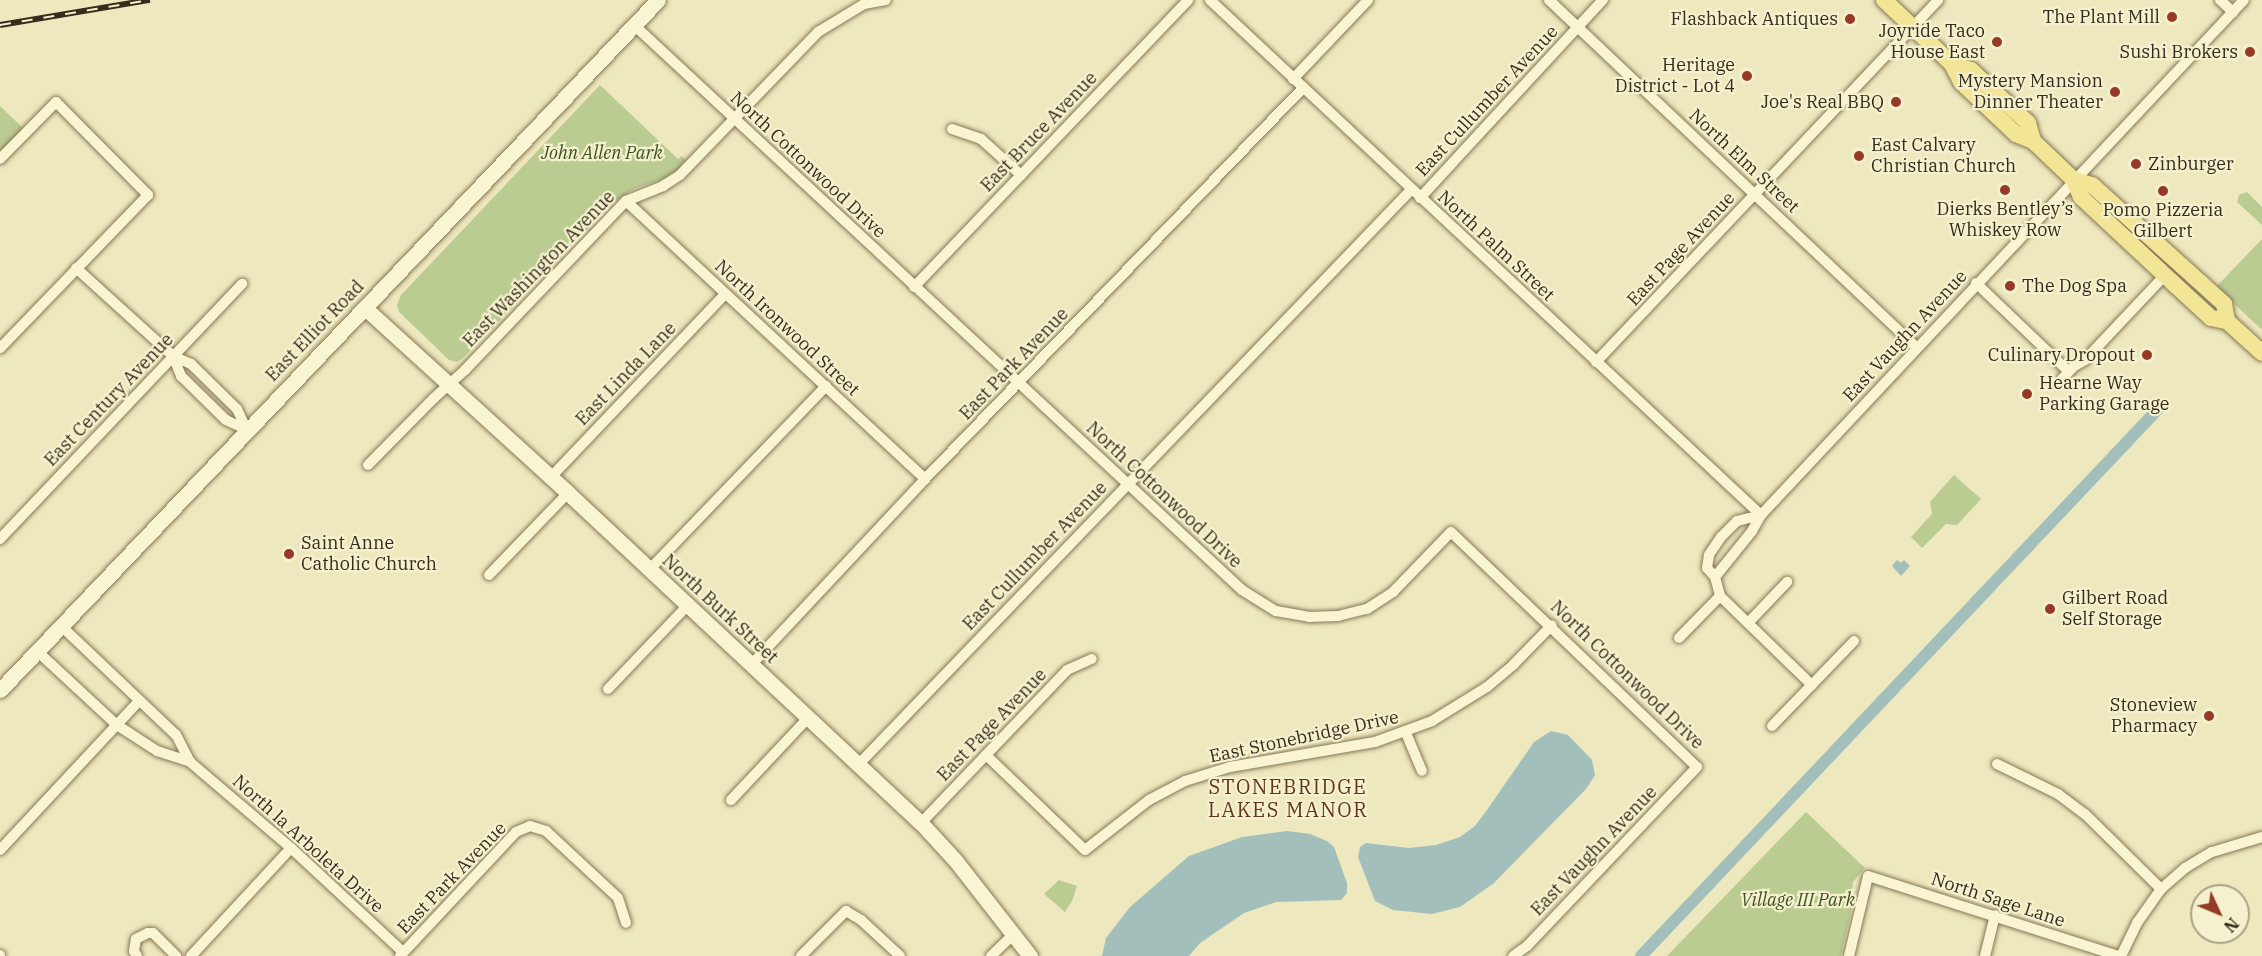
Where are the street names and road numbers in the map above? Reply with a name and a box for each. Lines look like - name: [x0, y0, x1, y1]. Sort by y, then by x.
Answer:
- street label: East Cullumber Avenue: [1411, 21, 1563, 181]
- street label: East Bruce Avenue: [976, 68, 1102, 196]
- street label: North Cottonwood Drive: [726, 87, 890, 243]
- street label: North Elm Street: [1684, 104, 1804, 218]
- street label: East Washington Avenue: [459, 186, 619, 352]
- street label: North Palm Street: [1433, 186, 1559, 306]
- street label: East Page Avenue: [1623, 187, 1739, 311]
- street label: North Ironwood Street: [710, 255, 864, 401]
- street label: East Vaughn Avenue: [1838, 266, 1972, 406]
- street label: East Elliot Road: [261, 276, 369, 386]
- street label: East Park Avenue: [955, 304, 1073, 424]
- street label: East Linda Lane: [571, 318, 681, 430]
- street label: East Century Avenue: [40, 329, 178, 471]
- street label: North Cottonwood Drive: [1082, 417, 1246, 573]
- street label: East Cullumber Avenue: [958, 477, 1112, 635]
- street label: North Burk Street: [658, 550, 782, 668]
- street label: North Cottonwood Drive: [1546, 596, 1708, 754]
- street label: East Page Avenue: [933, 664, 1051, 786]
- street label: East Stonebridge Drive: [1207, 706, 1401, 768]
- street label: North la Arboleta Drive: [228, 771, 388, 917]
- street label: East Vaughn Avenue: [1526, 782, 1662, 920]
- street label: East Park Avenue: [393, 818, 511, 938]
- street label: North Sage Lane: [1928, 868, 2068, 932]

